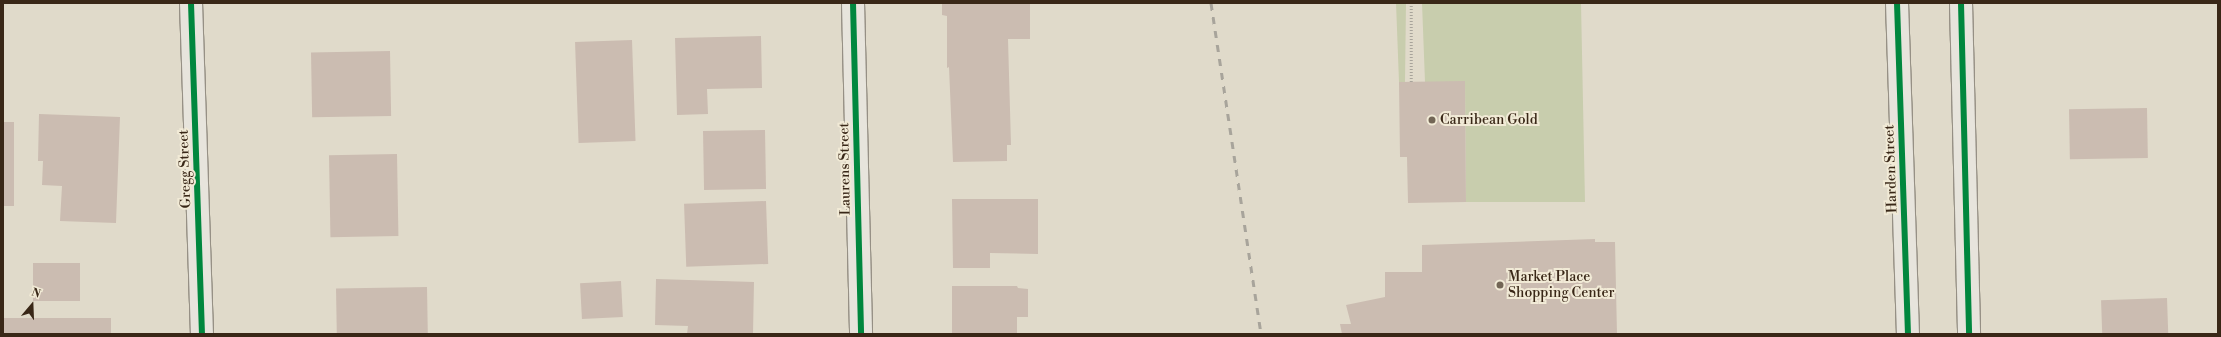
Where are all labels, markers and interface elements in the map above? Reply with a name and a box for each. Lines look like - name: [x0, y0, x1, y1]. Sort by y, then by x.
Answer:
- place label: Carribean Gold: [1440, 112, 1538, 128]
- marker: Carribean Gold: [1427, 115, 1437, 125]
- street label: Laurens Street: [836, 122, 854, 216]
- street label: Harden Street: [1881, 124, 1901, 214]
- street label: Gregg Street: [175, 129, 195, 209]
- place label: Market Place Shopping Center: [1508, 269, 1615, 302]
- marker: Market Place Shopping Center: [1495, 280, 1505, 290]
- north arrow: [12, 285, 52, 325]
- text: N: [30, 286, 42, 302]

